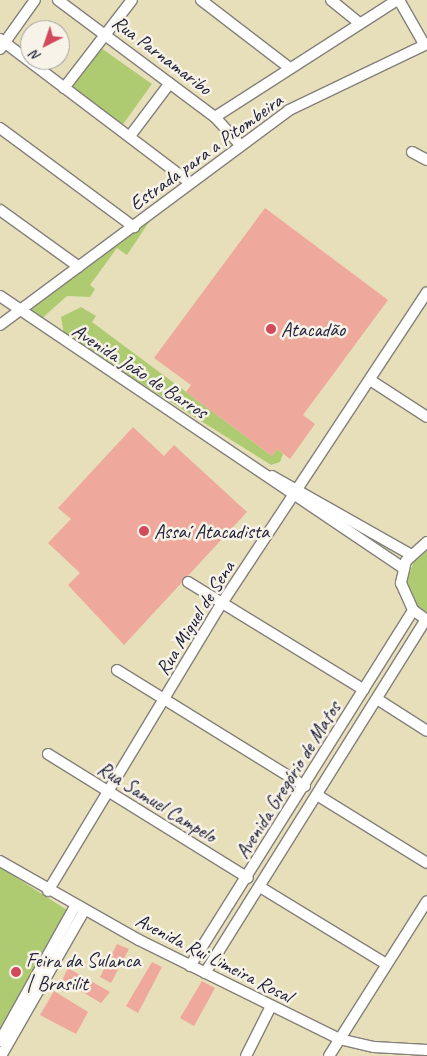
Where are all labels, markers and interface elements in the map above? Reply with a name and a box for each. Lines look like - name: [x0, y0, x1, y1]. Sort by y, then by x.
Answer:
- street label: Rua Parnamaribo: [108, 10, 216, 100]
- north arrow: [20, 20, 70, 70]
- text: N: [27, 47, 44, 65]
- street label: Estrada para a Pitombeira: [125, 88, 287, 216]
- place label: Atacadão: [281, 317, 345, 341]
- street label: Avenida João de Barros: [68, 318, 212, 424]
- marker: Atacadão: [265, 323, 277, 335]
- place label: Assaí Atacadista: [154, 519, 269, 543]
- marker: Assaí Atacadista: [138, 525, 150, 537]
- street label: Rua Miguel de Sena: [150, 557, 240, 679]
- street label: Avenida Gregório de Matos: [230, 697, 346, 863]
- street label: Rua Samuel Campelo: [93, 756, 221, 848]
- street label: Avenida Rui Limeira Rosal: [131, 908, 297, 1008]
- place label: Feira da Sulanca | Brasilit: [26, 948, 140, 995]
- marker: Feira da Sulanca | Brasilit: [10, 966, 22, 978]

